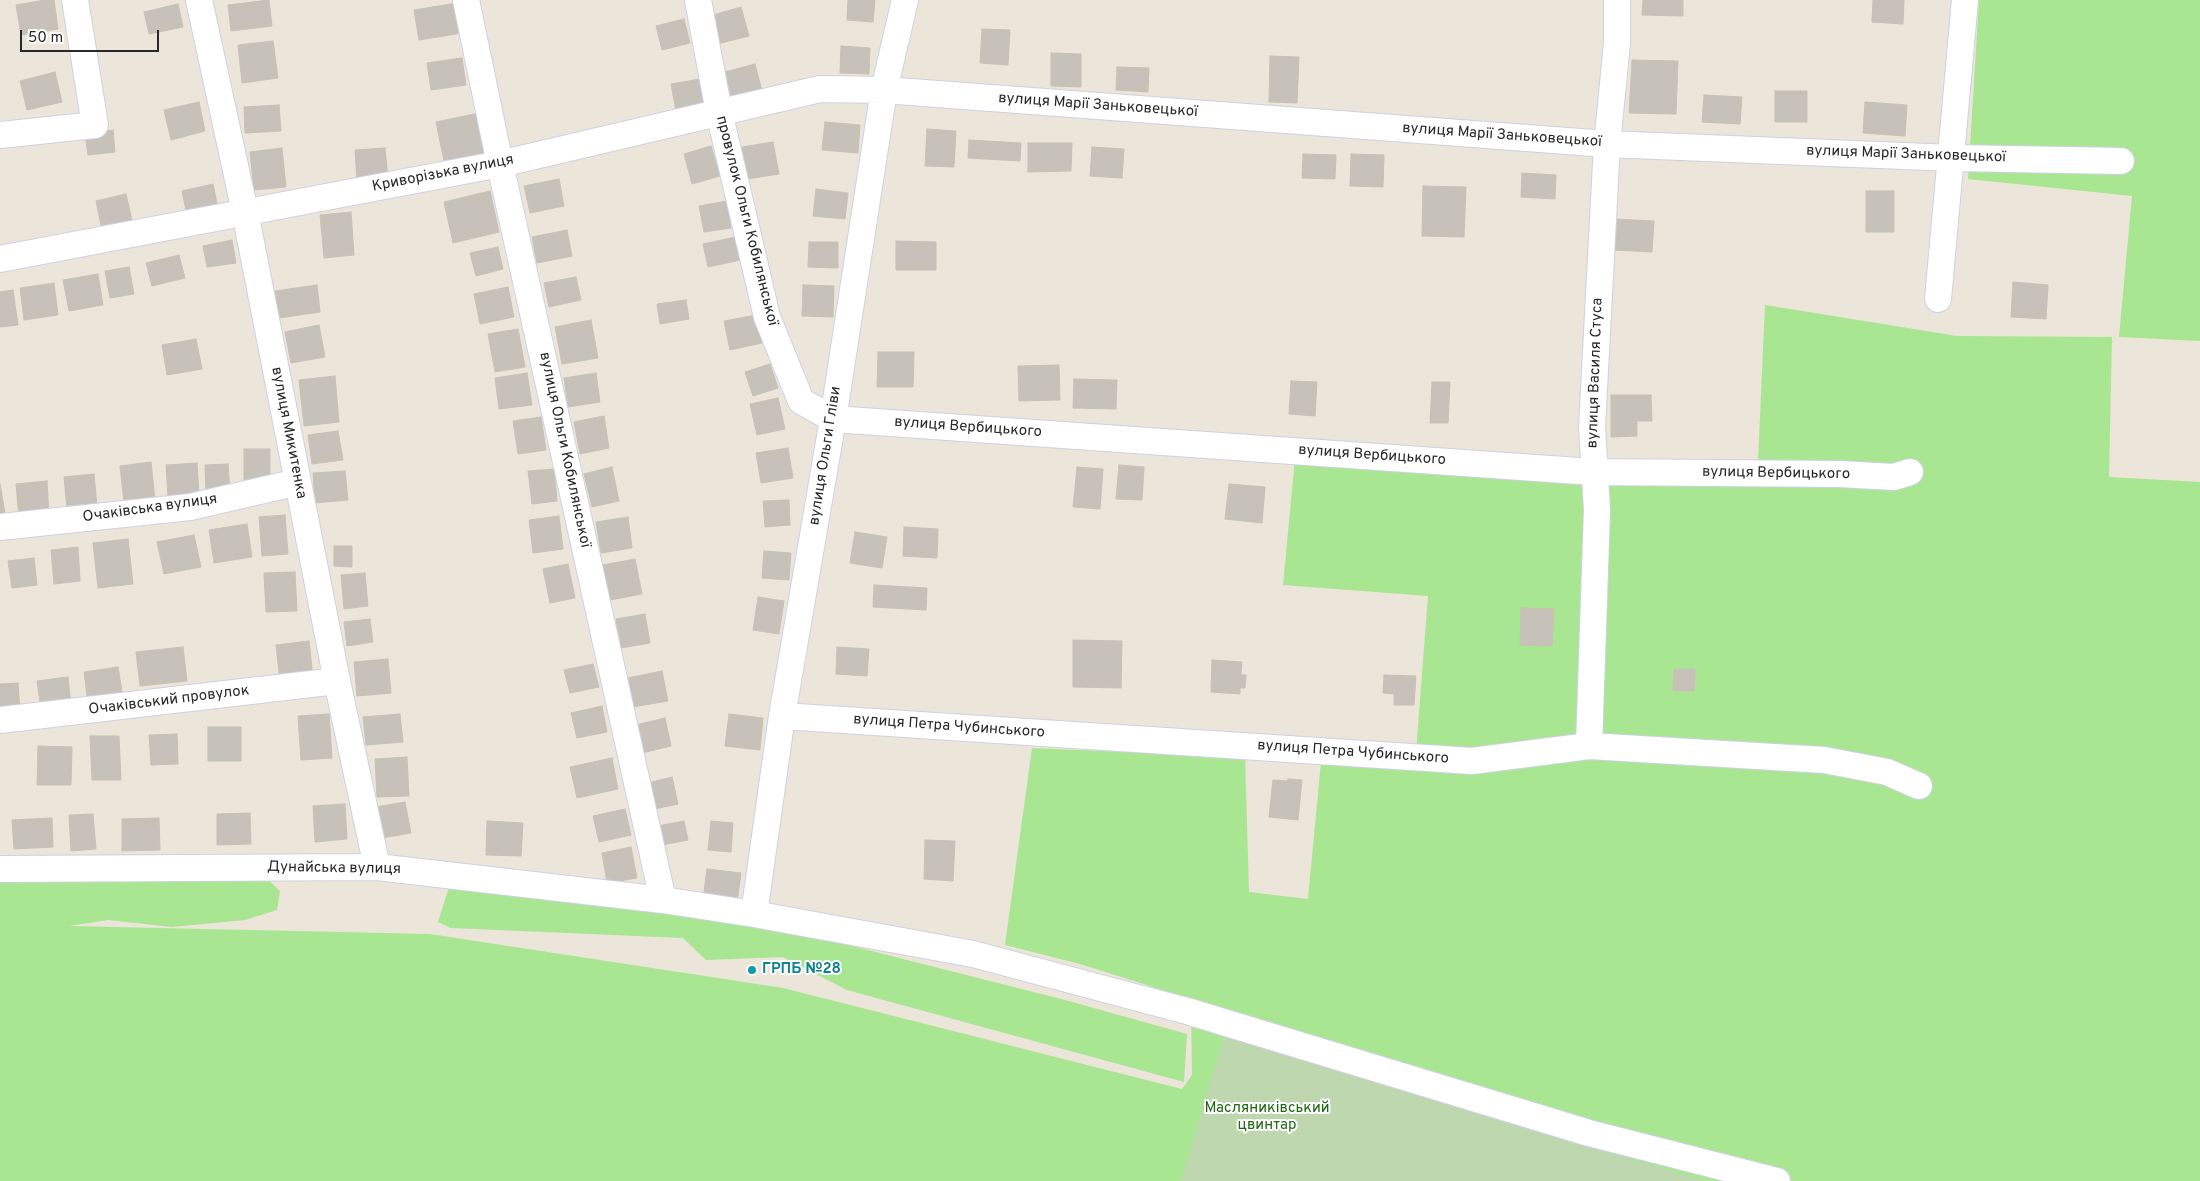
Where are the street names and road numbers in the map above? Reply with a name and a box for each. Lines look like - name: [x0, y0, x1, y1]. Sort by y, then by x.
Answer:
- street label: вулиця Марії Заньковецької: [998, 90, 1198, 122]
- street label: провулок Ольги Кобилянської: [711, 114, 781, 328]
- street label: вулиця Марії Заньковецької: [1402, 120, 1602, 152]
- street label: вулиця Марії Заньковецької: [1806, 143, 2006, 167]
- street label: Криворізька вулиця: [371, 151, 515, 197]
- street label: вулиця Василя Стуса: [1584, 297, 1608, 449]
- street label: вулиця Ольги Кобилянської: [534, 351, 594, 549]
- street label: вулиця Микитенка: [266, 365, 310, 501]
- street label: вулиця Ольги Гліви: [806, 385, 846, 527]
- street label: вулиця Вербицького: [893, 414, 1043, 442]
- street label: вулиця Вербицького: [1297, 442, 1447, 470]
- street label: вулиця Вербицького: [1702, 464, 1850, 484]
- street label: Очаківська вулиця: [82, 491, 218, 527]
- street label: Очаківський провулок: [88, 682, 250, 720]
- street label: вулиця Петра Чубинського: [852, 711, 1046, 743]
- street label: вулиця Петра Чубинського: [1256, 737, 1450, 769]
- street label: Дунайська вулиця: [267, 859, 401, 879]

